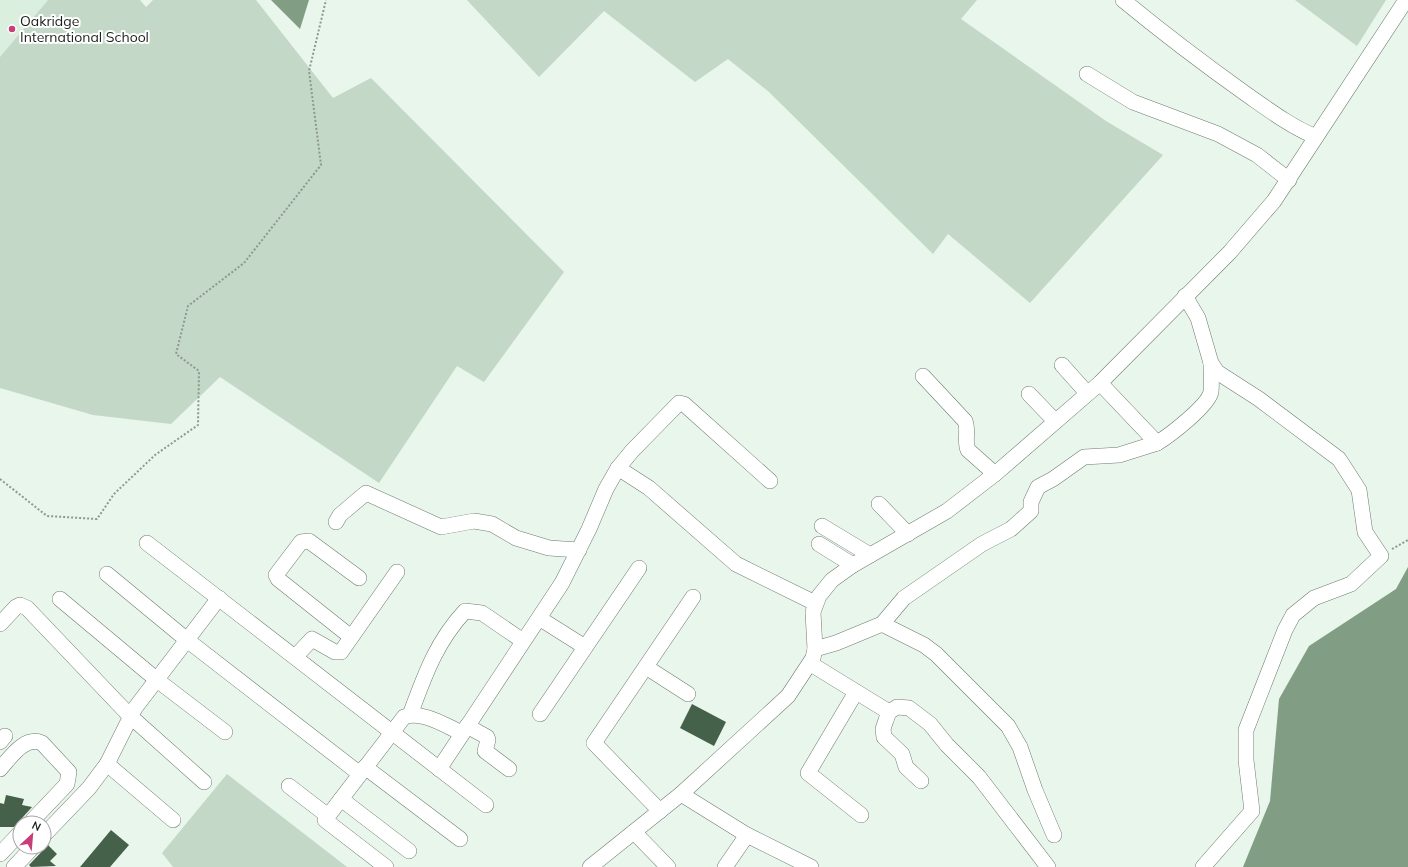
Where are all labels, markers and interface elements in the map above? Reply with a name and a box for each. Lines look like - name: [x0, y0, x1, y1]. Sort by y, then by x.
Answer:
- place label: Oakridge International School: [20, 12, 149, 46]
- marker: Oakridge International School: [7, 24, 17, 34]
- north arrow: [12, 815, 52, 855]
- text: N: [30, 818, 43, 834]

